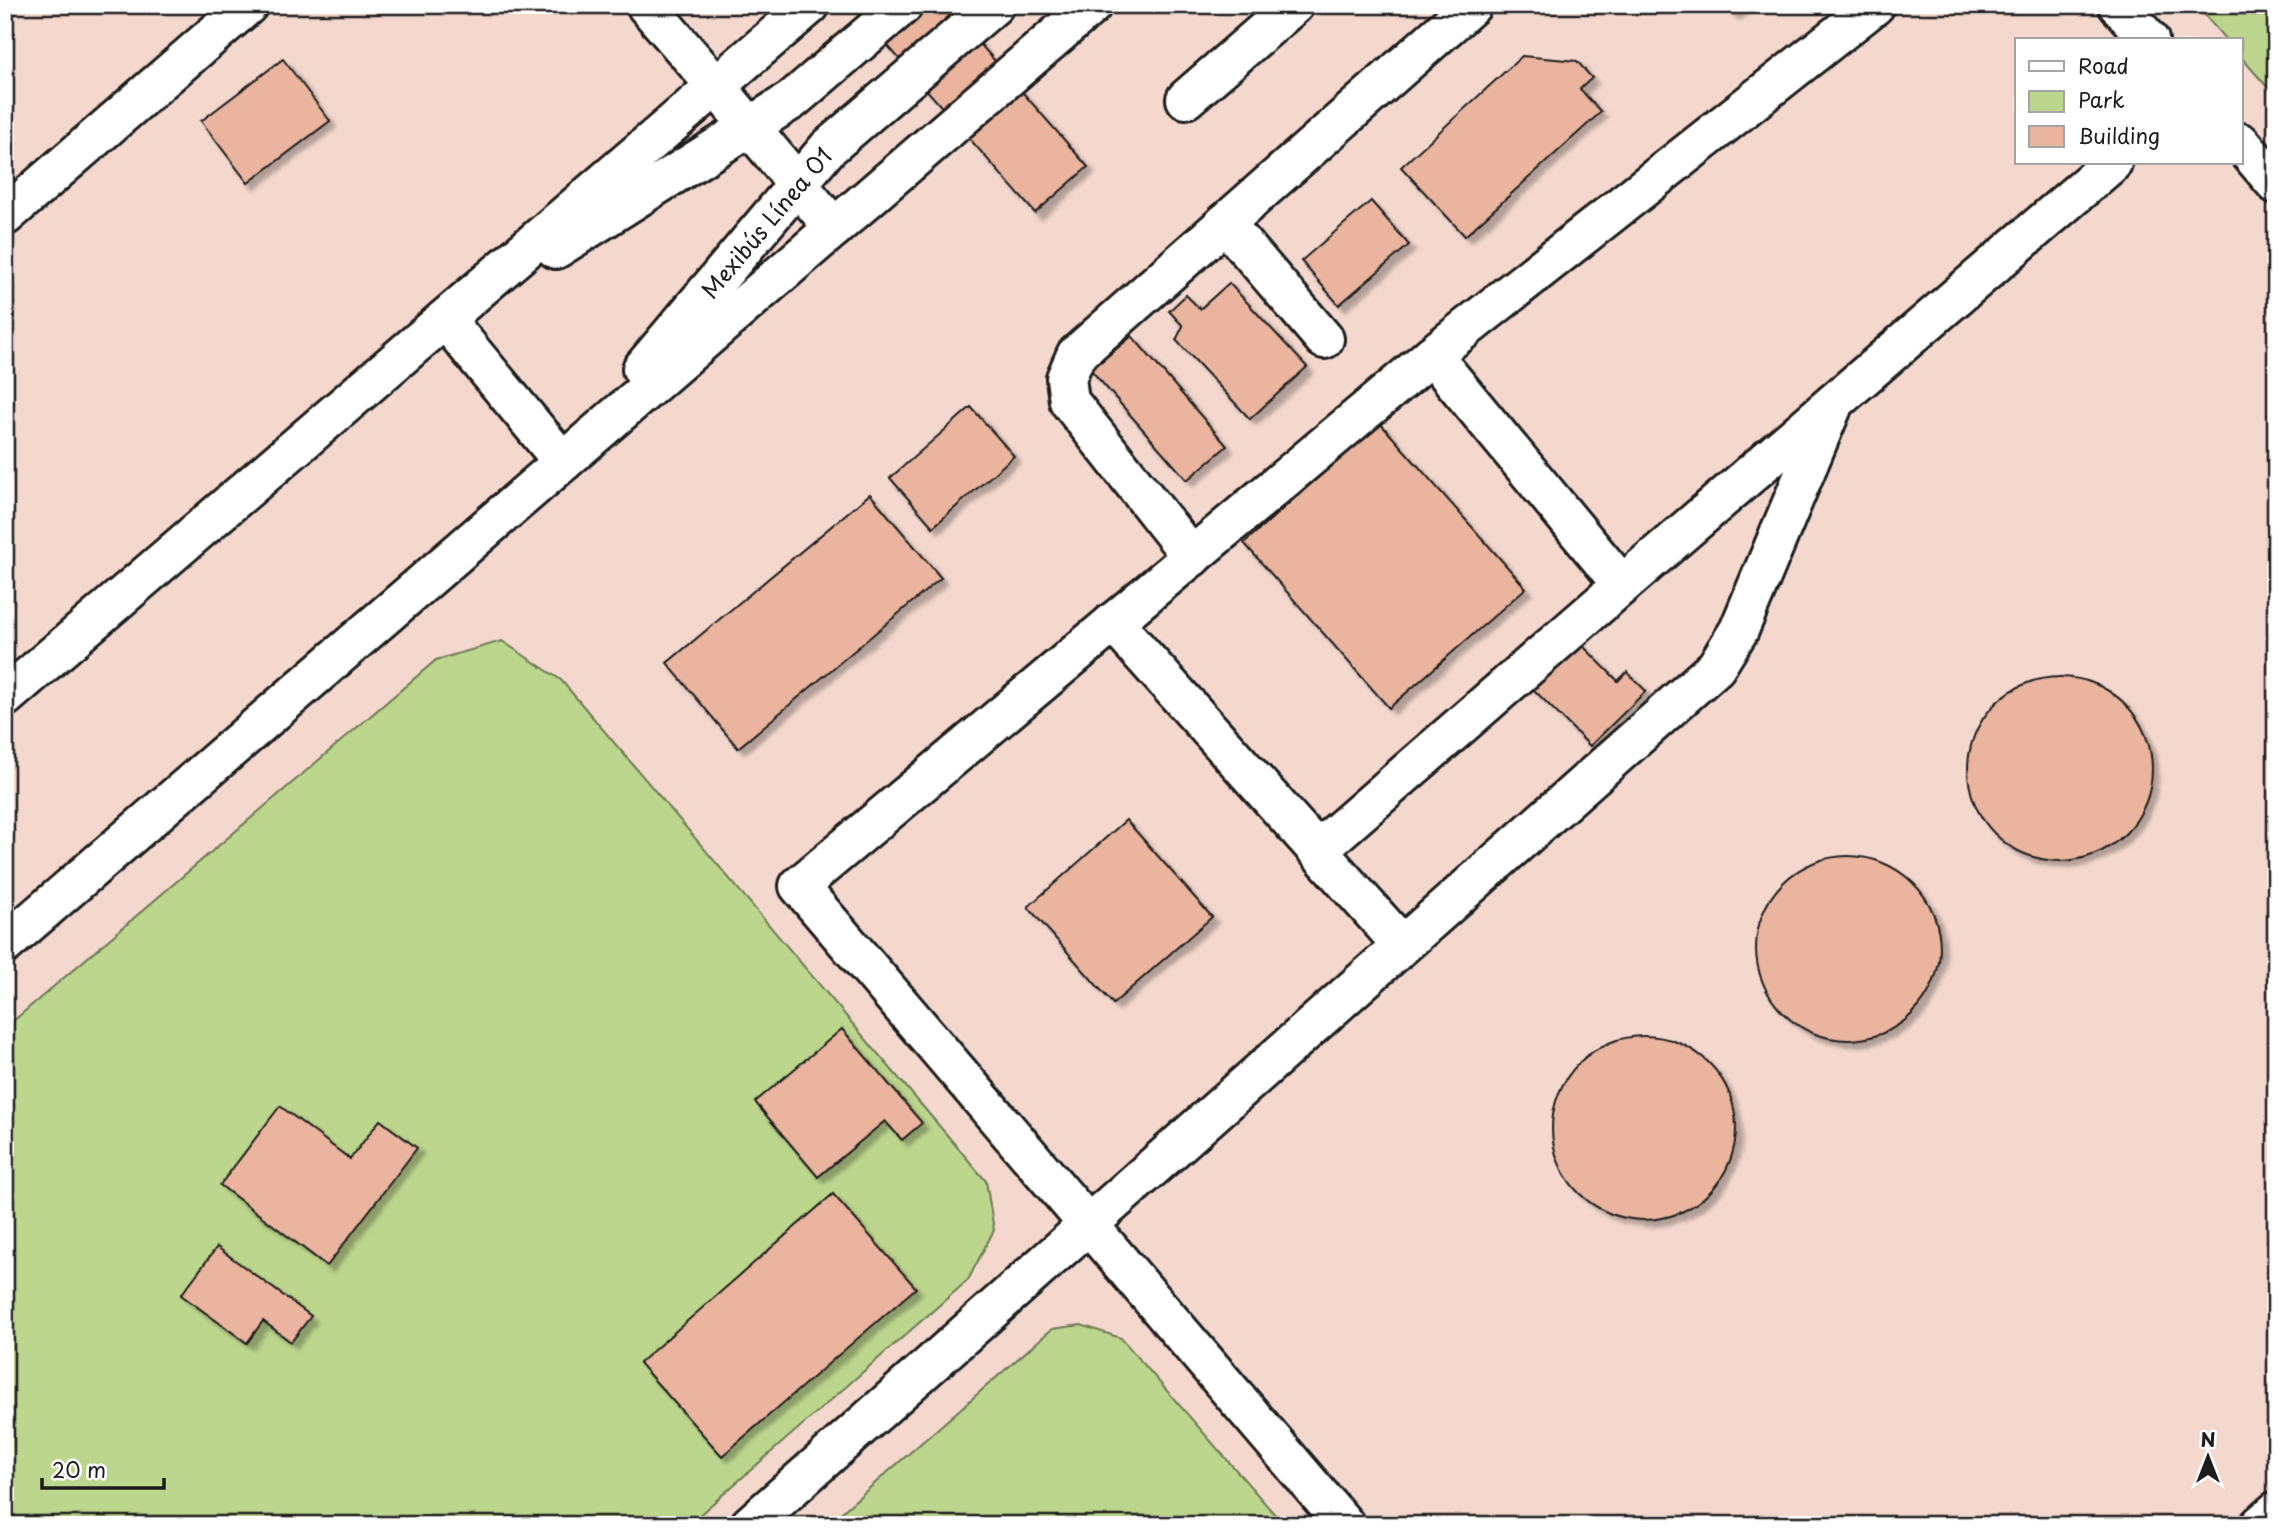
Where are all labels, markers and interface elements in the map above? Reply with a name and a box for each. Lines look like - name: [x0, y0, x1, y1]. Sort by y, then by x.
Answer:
- legend: [2015, 38, 2242, 164]
- text: Road: [2078, 49, 2129, 81]
- text: Park: [2078, 83, 2125, 115]
- text: Building: [2078, 119, 2160, 151]
- street label: Mexibús Línea 01: [692, 139, 840, 305]
- north arrow: [2172, 1422, 2242, 1492]
- text: N: [2200, 1425, 2216, 1453]
- scale bar: [42, 1446, 164, 1490]
- text: 20 m: [52, 1453, 106, 1485]

